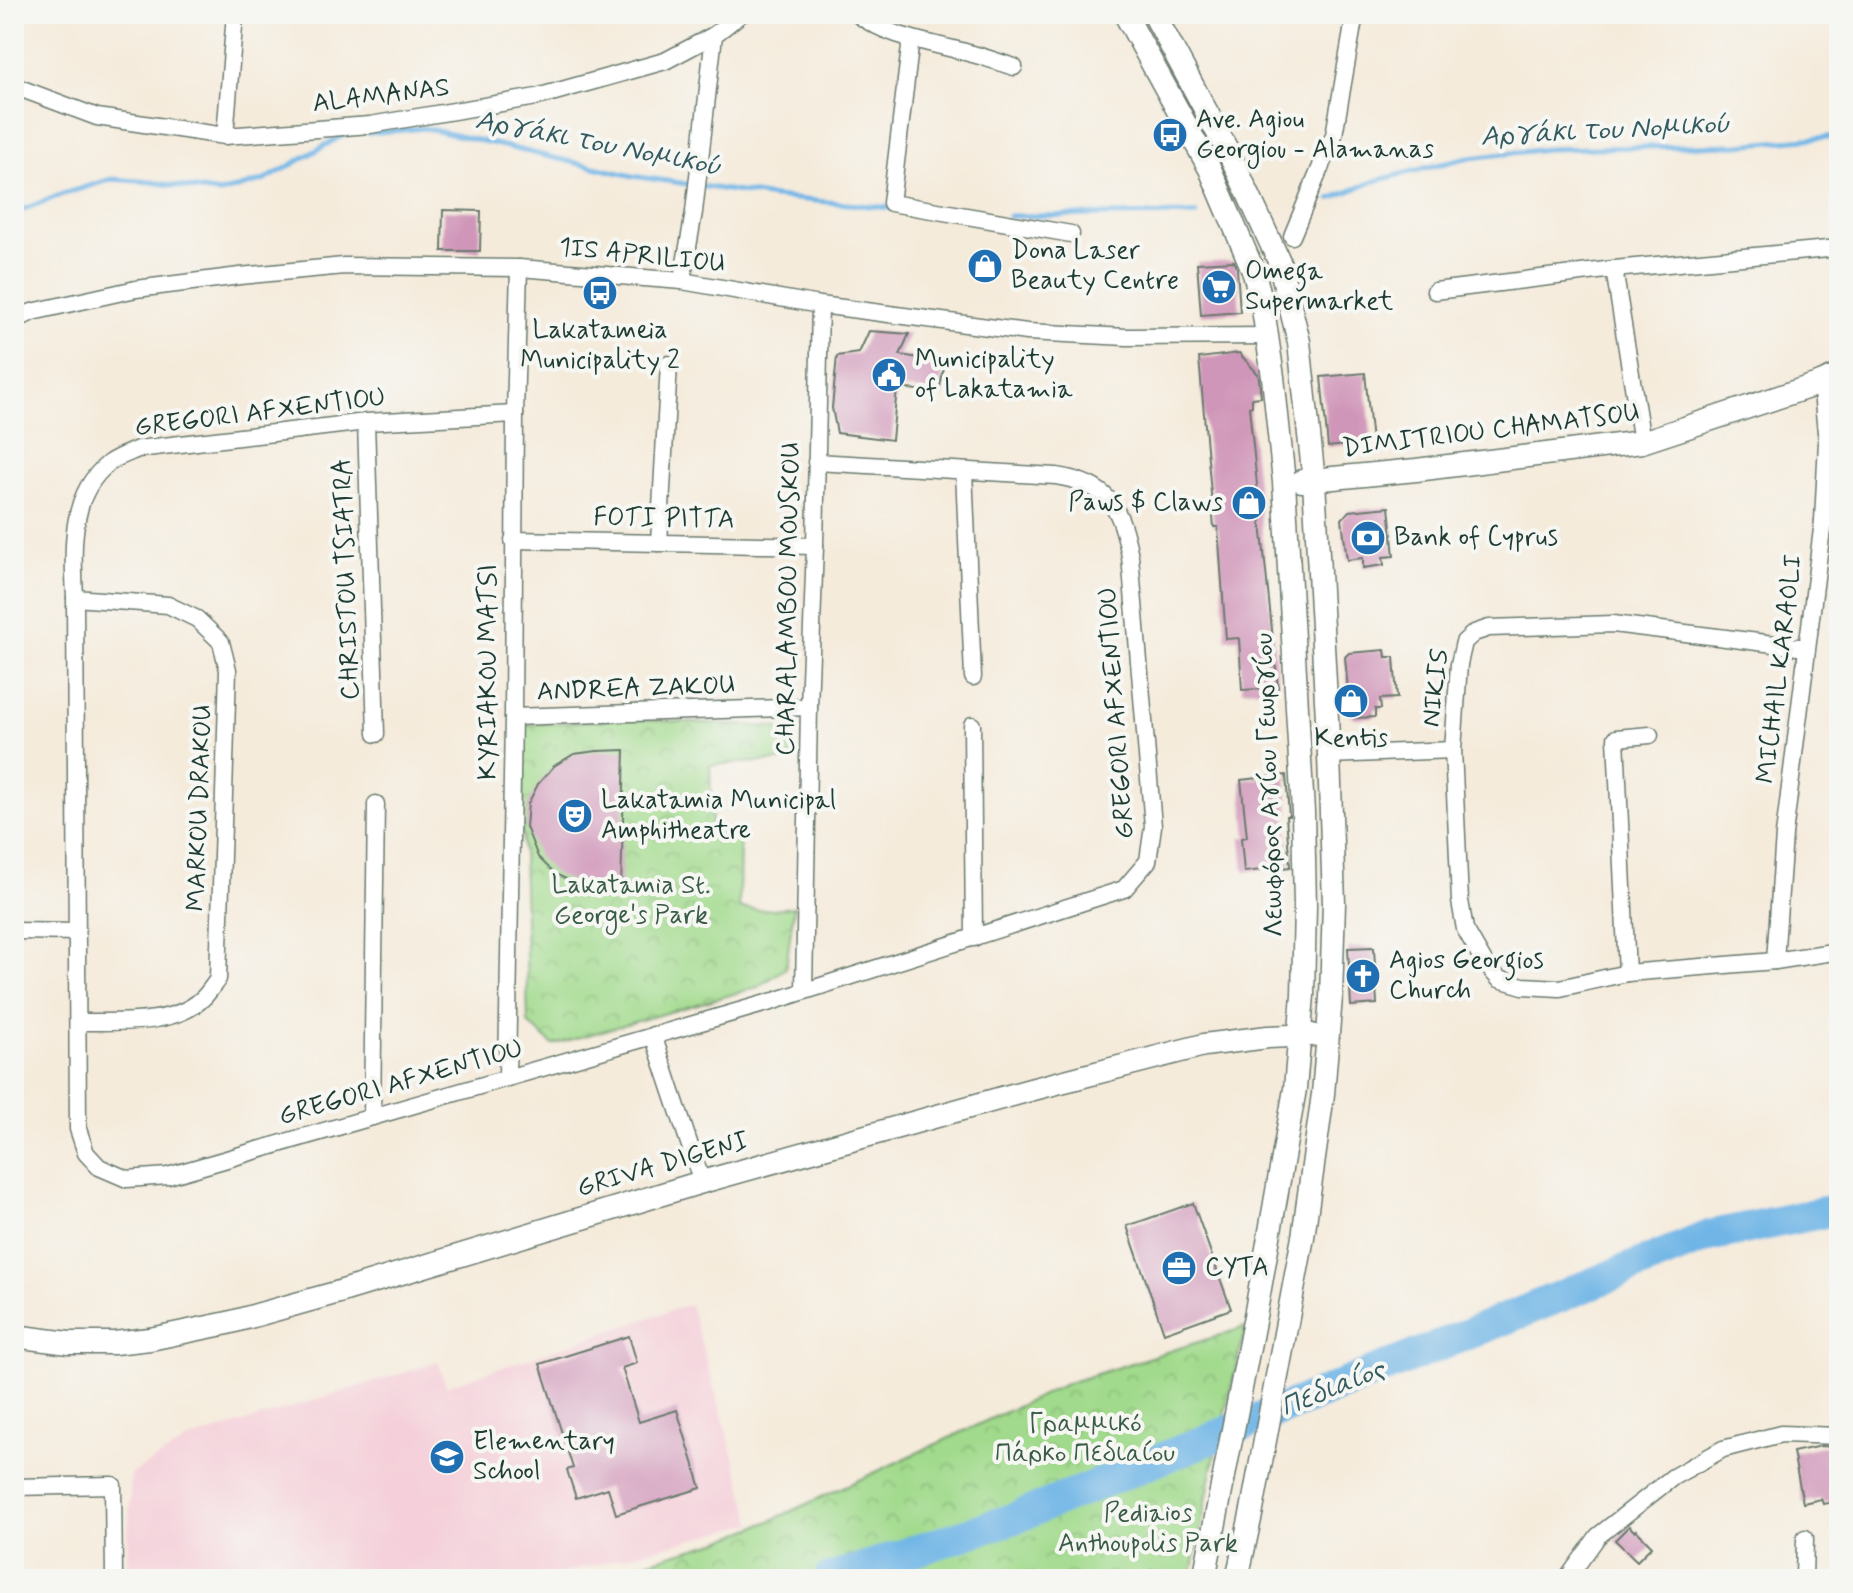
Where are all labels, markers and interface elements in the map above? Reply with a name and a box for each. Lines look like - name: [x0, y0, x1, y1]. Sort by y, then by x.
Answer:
- street label: ALAMANAS: [310, 71, 452, 121]
- water label: Αργάκι του Νομικού: [472, 102, 725, 186]
- place label: Ave. Agiou Georgiou - Alamanas: [1196, 103, 1434, 169]
- water label: Αργάκι του Νομικού: [1480, 106, 1731, 156]
- bus stop icon: Ave. Agiou Georgiou - Alamanas: [1151, 116, 1189, 154]
- street label: 1IS APRILIOU: [557, 230, 727, 282]
- place label: Dona Laser Beauty Centre: [1011, 234, 1179, 298]
- shop icon: Dona Laser Beauty Centre: [966, 247, 1004, 285]
- place label: Omega Supermarket: [1245, 255, 1393, 319]
- supermarket icon: Omega Supermarket: [1200, 268, 1238, 306]
- bus stop icon: Lakatameia Municipality 2: [581, 274, 619, 312]
- place label: Lakatameia Municipality 2: [520, 314, 680, 378]
- place label: Municipality of Lakatamia: [915, 343, 1073, 407]
- public building icon: Municipality of Lakatamia: [870, 356, 908, 394]
- street label: GREGORI AFXENTIOU: [133, 381, 387, 445]
- street label: DIMITRIOU CHAMATSOU: [1341, 396, 1641, 466]
- street label: CHARALAMBOU MOUSKOU: [769, 442, 809, 756]
- street label: CHRISTOU TSIATRA: [326, 457, 368, 701]
- shop icon: Paws $ Claws: [1230, 484, 1268, 522]
- place label: Paws $ Claws: [1068, 486, 1223, 520]
- street label: FOTI PITTA: [593, 501, 735, 537]
- bank icon: Bank of Cyprus: [1349, 519, 1387, 557]
- place label: Bank of Cyprus: [1394, 521, 1558, 555]
- street label: MICHAIL KARAOLI: [1749, 553, 1811, 785]
- street label: KYRIAKOU MATSI: [472, 564, 506, 780]
- street label: GREGORI AFXENTIOU: [1091, 586, 1143, 840]
- street label: Λεωφόρος Αγίου Γεωργίου: [1248, 632, 1292, 938]
- street label: NIKIS: [1414, 647, 1458, 729]
- street label: ANDREA ZAKOU: [536, 669, 736, 709]
- shop icon: Kentis: [1332, 682, 1370, 720]
- street label: MARKOU DRAKOU: [179, 704, 221, 912]
- place label: Kentis: [1314, 722, 1388, 756]
- place label: Lakatamia Municipal Amphitheatre: [601, 784, 836, 848]
- theatre icon: Lakatamia Municipal Amphitheatre: [556, 797, 594, 835]
- park label: Lakatamia St. George's Park: [552, 869, 710, 935]
- place label: Agios Georgios Church: [1389, 944, 1544, 1008]
- church icon: Agios Georgios Church: [1344, 957, 1382, 995]
- street label: GREGORI AFXENTIOU: [275, 1032, 527, 1134]
- street label: GRIVA DIGENI: [573, 1124, 753, 1206]
- office icon: CYTA: [1160, 1249, 1198, 1287]
- place label: CYTA: [1205, 1251, 1269, 1285]
- water label: Πεδιαίος: [1276, 1351, 1392, 1427]
- park label: Γραμμικό Πάρκο Πεδιαίου: [995, 1407, 1175, 1471]
- place label: Elementary School: [473, 1425, 615, 1489]
- school or university icon: Elementary School: [428, 1438, 466, 1476]
- park label: Pediaios Anthoupolis Park: [1058, 1497, 1238, 1561]

